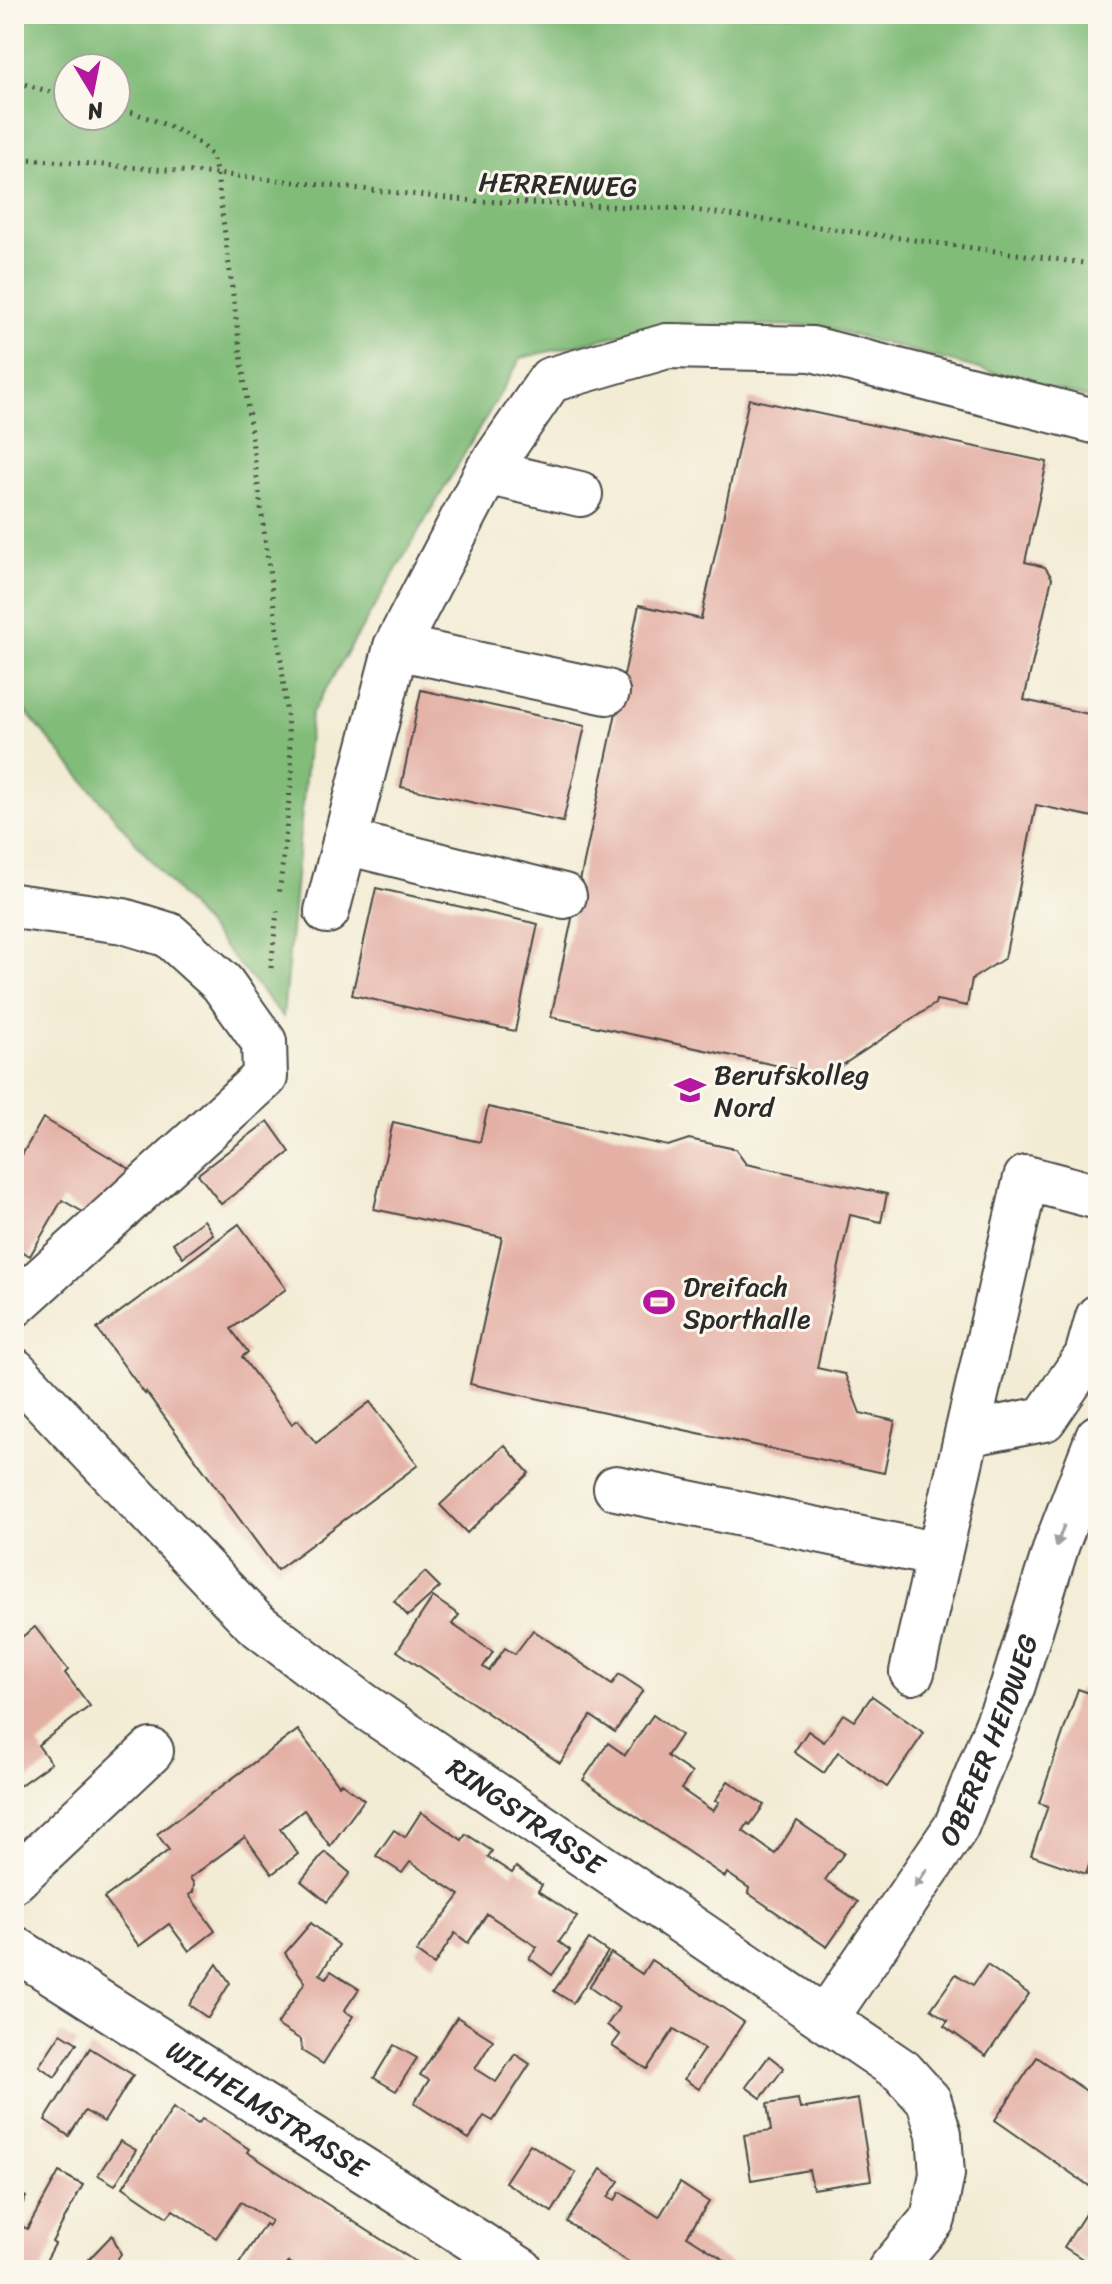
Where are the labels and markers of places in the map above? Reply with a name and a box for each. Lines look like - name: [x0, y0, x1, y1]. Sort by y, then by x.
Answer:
- place label: Berufskolleg Nord: [714, 1050, 869, 1131]
- school or university icon: Berufskolleg Nord: [673, 1073, 707, 1107]
- place label: Dreifach Sporthalle: [683, 1262, 811, 1343]
- sports icon: Dreifach Sporthalle: [642, 1285, 676, 1319]

